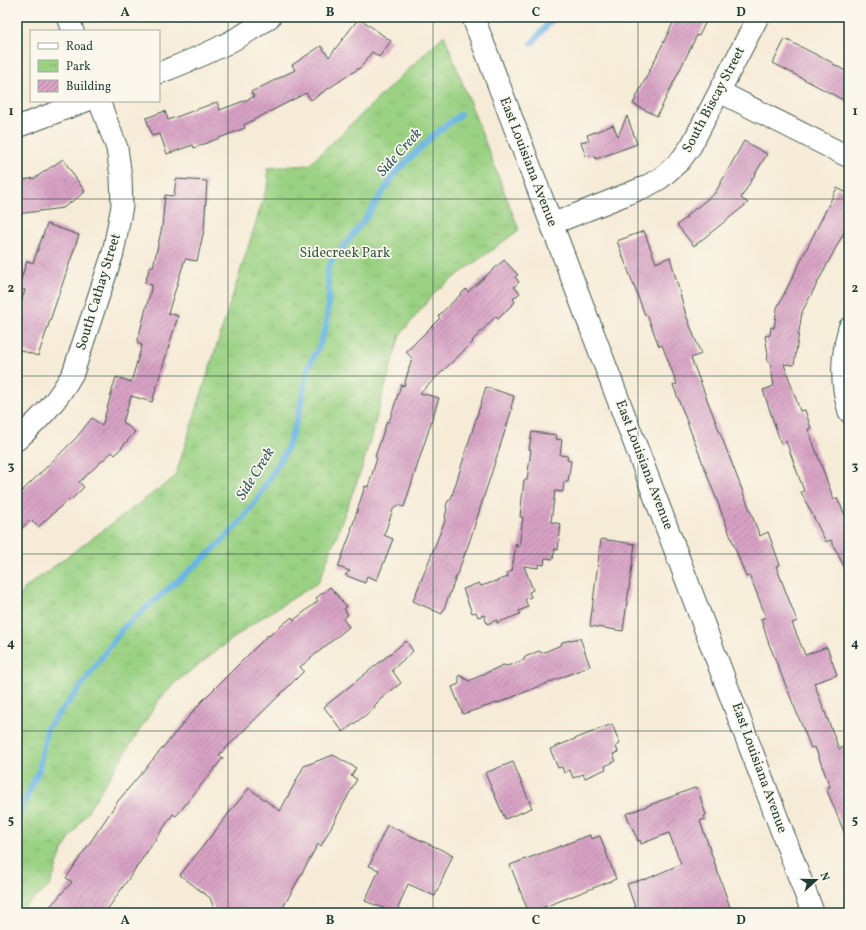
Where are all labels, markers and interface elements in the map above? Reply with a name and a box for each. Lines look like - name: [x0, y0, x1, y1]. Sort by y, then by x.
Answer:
- text: A: [120, 4, 130, 22]
- text: B: [326, 4, 335, 22]
- text: C: [532, 4, 540, 22]
- text: D: [736, 4, 746, 22]
- legend: [30, 30, 160, 102]
- text: Road: [66, 39, 93, 55]
- street label: South Biscay Street: [678, 44, 750, 156]
- text: Park: [66, 59, 91, 75]
- text: Building: [66, 79, 111, 95]
- street label: East Louisiana Avenue: [494, 94, 562, 230]
- text: 1: [8, 103, 14, 121]
- text: 1: [852, 103, 858, 121]
- water label: Side Creek: [373, 124, 427, 182]
- street label: South Cathay Street: [72, 231, 126, 353]
- park label: Sidecreek Park: [300, 244, 391, 263]
- text: 2: [8, 280, 15, 298]
- text: 2: [852, 280, 859, 298]
- street label: East Louisiana Avenue: [610, 397, 678, 533]
- water label: Side Creek: [232, 444, 280, 504]
- text: 3: [8, 458, 15, 476]
- text: 3: [852, 458, 859, 476]
- text: 4: [7, 635, 15, 653]
- text: 4: [851, 635, 859, 653]
- street label: East Louisiana Avenue: [727, 700, 792, 836]
- text: 5: [8, 812, 14, 830]
- text: 5: [852, 812, 858, 830]
- north arrow: [796, 860, 836, 900]
- text: N: [816, 871, 832, 883]
- text: A: [120, 912, 130, 930]
- text: B: [326, 912, 335, 930]
- text: C: [532, 912, 540, 930]
- text: D: [736, 912, 746, 930]

